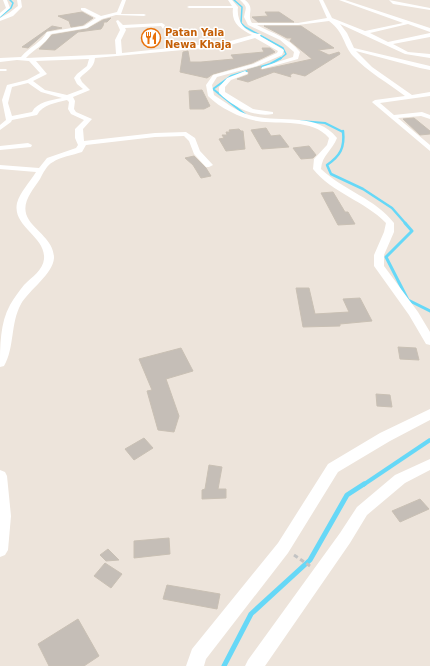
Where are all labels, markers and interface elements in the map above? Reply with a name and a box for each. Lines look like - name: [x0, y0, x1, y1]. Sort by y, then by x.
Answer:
- restaurant icon: Patan Yala Newa Khaja: [140, 27, 162, 49]
- place label: Patan Yala Newa Khaja: [165, 27, 231, 50]

